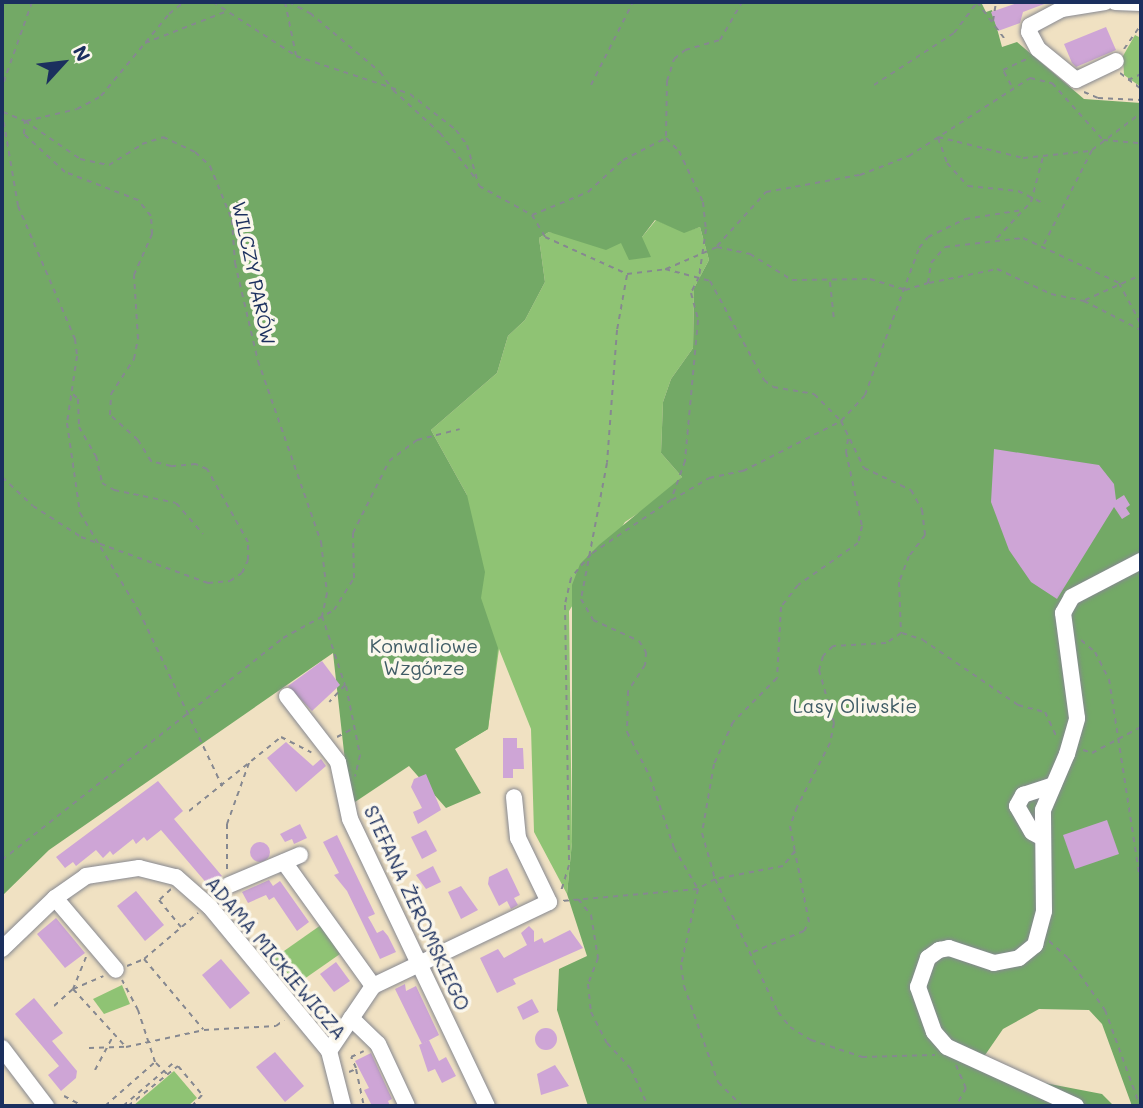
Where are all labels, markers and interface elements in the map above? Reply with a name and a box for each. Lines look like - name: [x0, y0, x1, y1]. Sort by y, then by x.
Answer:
- north arrow: [28, 28, 98, 98]
- text: N: [68, 41, 97, 65]
- street label: WILCZY PARÓW: [228, 199, 280, 347]
- park label: Konwaliowe Wzgórze: [370, 635, 478, 679]
- park label: Lasy Oliwskie: [793, 695, 917, 717]
- street label: STEFANA ŻEROMSKIEGO: [359, 802, 475, 1014]
- street label: ADAMA MICKIEWICZA: [201, 872, 351, 1044]

